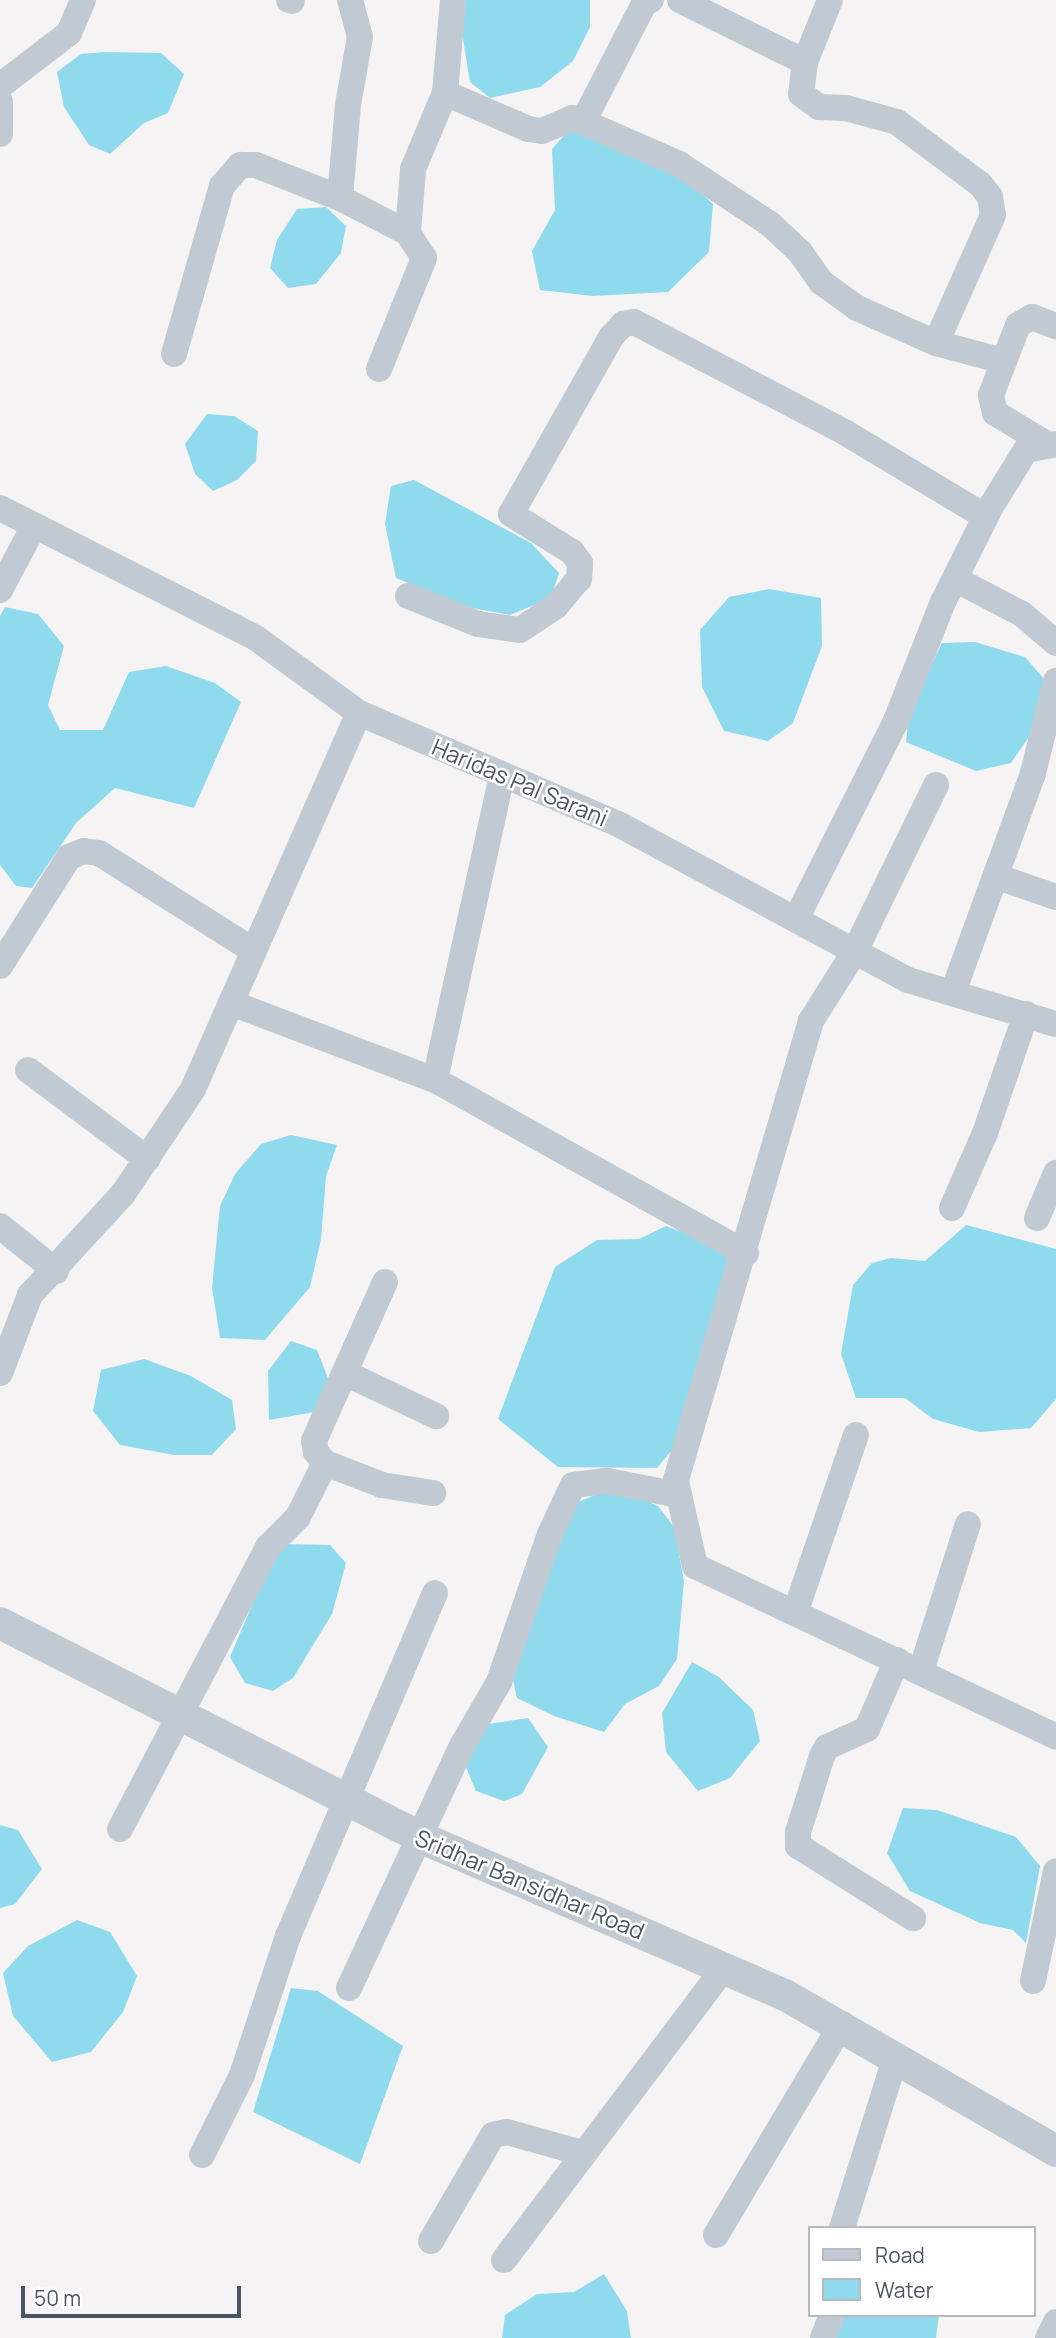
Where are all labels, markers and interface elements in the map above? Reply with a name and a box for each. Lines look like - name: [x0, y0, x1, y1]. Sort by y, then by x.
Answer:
- street label: Haridas Pal Sarani: [428, 733, 612, 831]
- street label: Sridhar Bansidhar Road: [411, 1823, 649, 1945]
- legend: [808, 2226, 1035, 2317]
- text: Road: [875, 2241, 925, 2269]
- scale bar: [24, 2272, 245, 2316]
- text: Water: [875, 2276, 933, 2304]
- text: 50 m: [34, 2284, 81, 2312]

